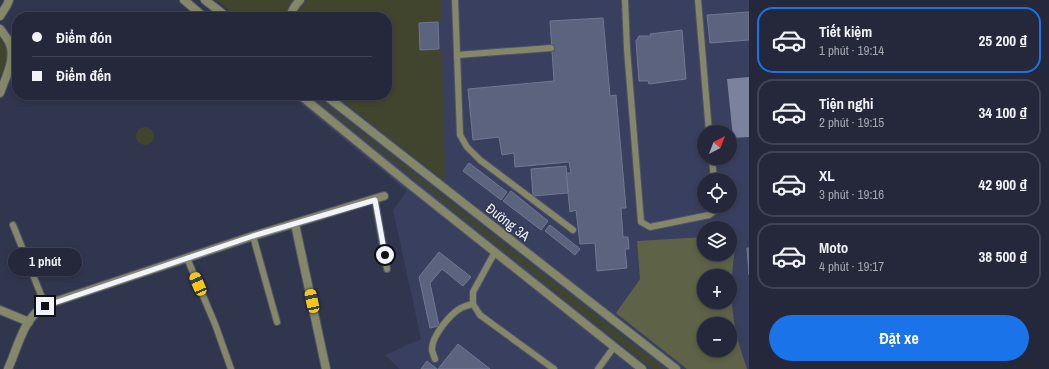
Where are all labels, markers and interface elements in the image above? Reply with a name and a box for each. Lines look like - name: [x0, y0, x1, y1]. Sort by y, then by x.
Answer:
- text: Tiết kiệm: [819, 21, 872, 42]
- icon: car: [771, 22, 807, 58]
- text: Điểm đón: [56, 27, 112, 48]
- text: 25 200 ₫: [978, 30, 1027, 51]
- text: 1 phút · 19:14: [819, 42, 884, 59]
- text: Điểm đến: [56, 65, 111, 86]
- text: Tiện nghi: [819, 93, 873, 114]
- icon: car: [771, 94, 807, 130]
- text: 34 100 ₫: [978, 102, 1027, 123]
- text: 2 phút · 19:15: [819, 114, 884, 131]
- north arrow: [697, 125, 737, 165]
- map controls: [697, 125, 737, 357]
- text: XL: [819, 165, 835, 186]
- icon: car: [771, 166, 807, 202]
- button: locate: [697, 173, 737, 213]
- text: 42 900 ₫: [978, 174, 1027, 195]
- text: 3 phút · 19:16: [819, 186, 884, 203]
- street label: Đường 3A: [482, 199, 534, 245]
- button: layers: [697, 221, 737, 261]
- text: Moto: [819, 237, 848, 258]
- icon: car: [771, 238, 807, 274]
- route start: [376, 246, 394, 264]
- text: 38 500 ₫: [978, 246, 1027, 267]
- callout: 1 phút: [8, 248, 82, 276]
- text: 1 phút: [29, 253, 61, 270]
- text: 4 phút · 19:17: [819, 258, 884, 275]
- button: +: [697, 269, 737, 309]
- car: [188, 271, 208, 297]
- car: [304, 288, 320, 314]
- route end: [36, 297, 54, 315]
- button: Đặt xe: [769, 315, 1029, 361]
- button: −: [697, 317, 737, 357]

